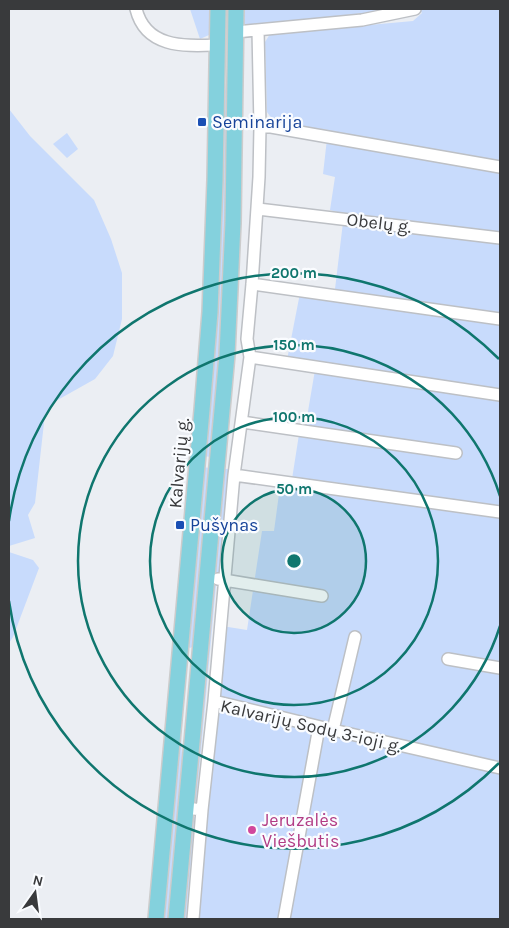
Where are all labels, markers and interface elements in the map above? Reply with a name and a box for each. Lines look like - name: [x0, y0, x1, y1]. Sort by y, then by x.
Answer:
- place label: Seminarija: [212, 111, 303, 133]
- marker: Seminarija: [196, 116, 208, 128]
- street label: Obelų g.: [345, 208, 413, 238]
- text: 200 m: [271, 264, 317, 282]
- text: 150 m: [273, 336, 315, 354]
- text: 100 m: [273, 408, 315, 426]
- street label: Kalvarijų g.: [164, 417, 194, 509]
- text: 50 m: [276, 480, 312, 498]
- place label: Pušynas: [190, 514, 259, 536]
- marker: Pušynas: [174, 519, 186, 531]
- centre of rings: [285, 552, 303, 570]
- street label: Kalvarijų Sodų 3-ioji g.: [218, 694, 404, 758]
- place label: Jeruzalės Viešbutis: [262, 809, 339, 852]
- marker: Jeruzalės Viešbutis: [246, 824, 258, 836]
- north arrow: [10, 868, 60, 918]
- text: N: [31, 871, 45, 890]

